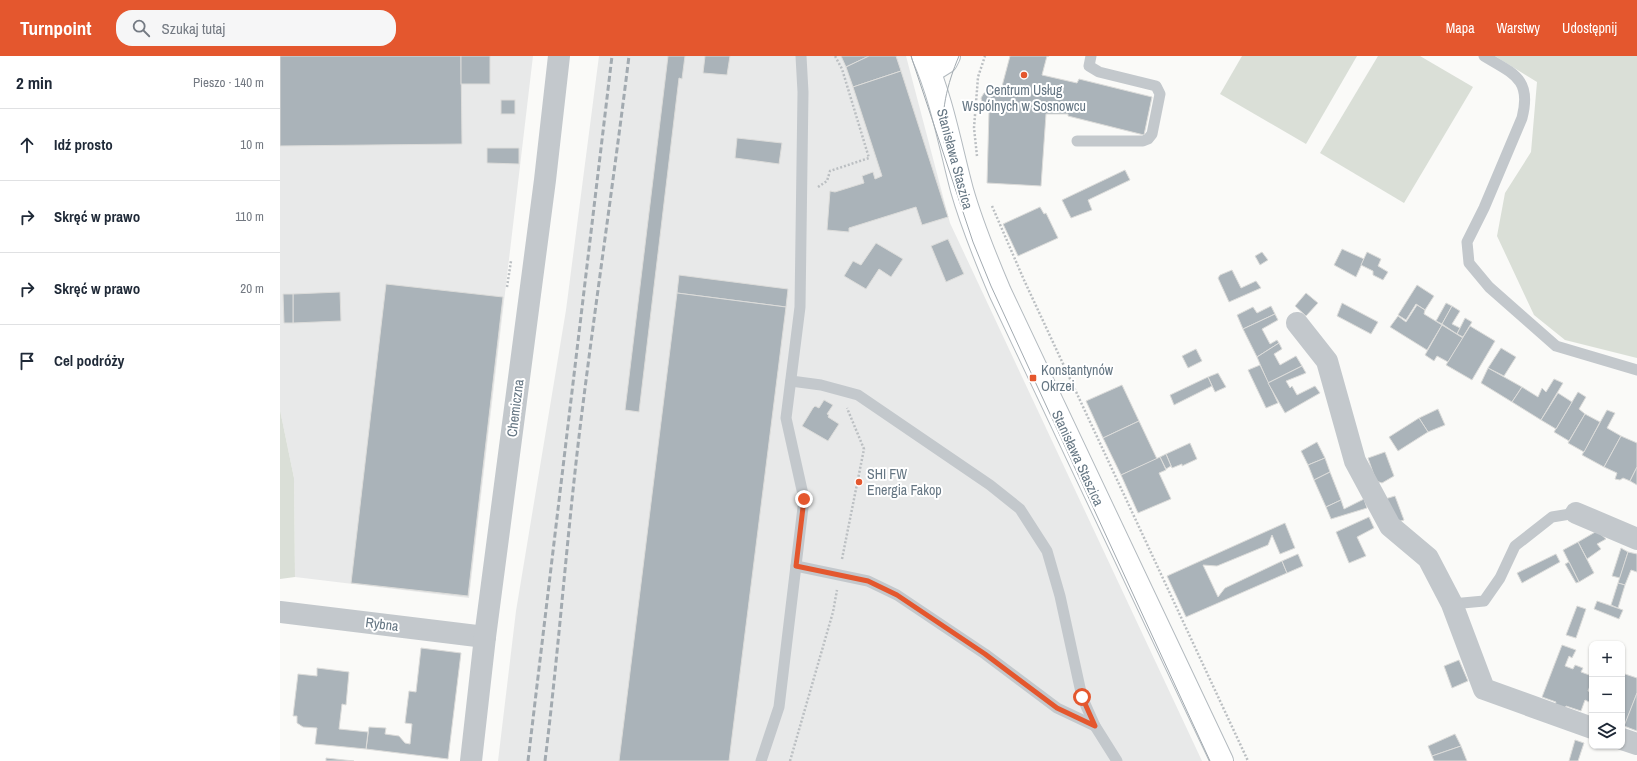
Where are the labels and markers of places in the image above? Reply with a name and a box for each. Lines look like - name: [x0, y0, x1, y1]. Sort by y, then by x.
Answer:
- marker: Centrum Usług Wspólnych w Sosnowcu: [1019, 70, 1029, 80]
- place label: Centrum Usług Wspólnych w Sosnowcu: [962, 81, 1086, 115]
- place label: Konstantynów Okrzei: [1041, 361, 1114, 395]
- marker: Konstantynów Okrzei: [1028, 373, 1038, 383]
- place label: SHI FW Energia Fakop: [867, 465, 942, 499]
- marker: SHI FW Energia Fakop: [854, 477, 864, 487]

